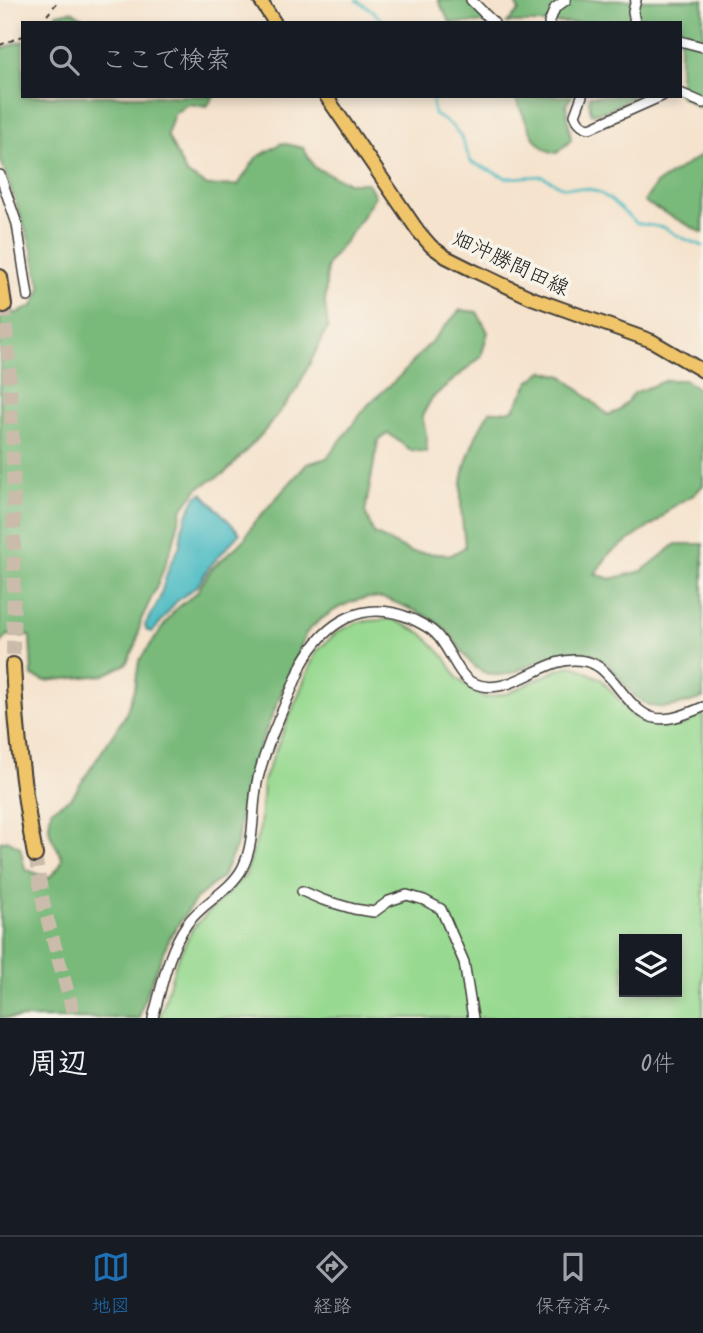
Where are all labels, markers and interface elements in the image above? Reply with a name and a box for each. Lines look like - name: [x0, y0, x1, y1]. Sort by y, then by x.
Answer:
- search box: [21, 21, 682, 98]
- text: ここで検索: [101, 40, 231, 82]
- icon: search: [45, 41, 83, 79]
- street label: 畑沖勝間田線: [446, 223, 574, 306]
- map controls: [619, 934, 682, 997]
- button: layers: [619, 934, 682, 997]
- text: 周辺: [28, 1041, 88, 1089]
- text: 0件: [641, 1047, 675, 1083]
- tab: 地図: [92, 1248, 130, 1322]
- tab: 経路: [313, 1248, 351, 1322]
- tab: 保存済み: [535, 1248, 611, 1322]

